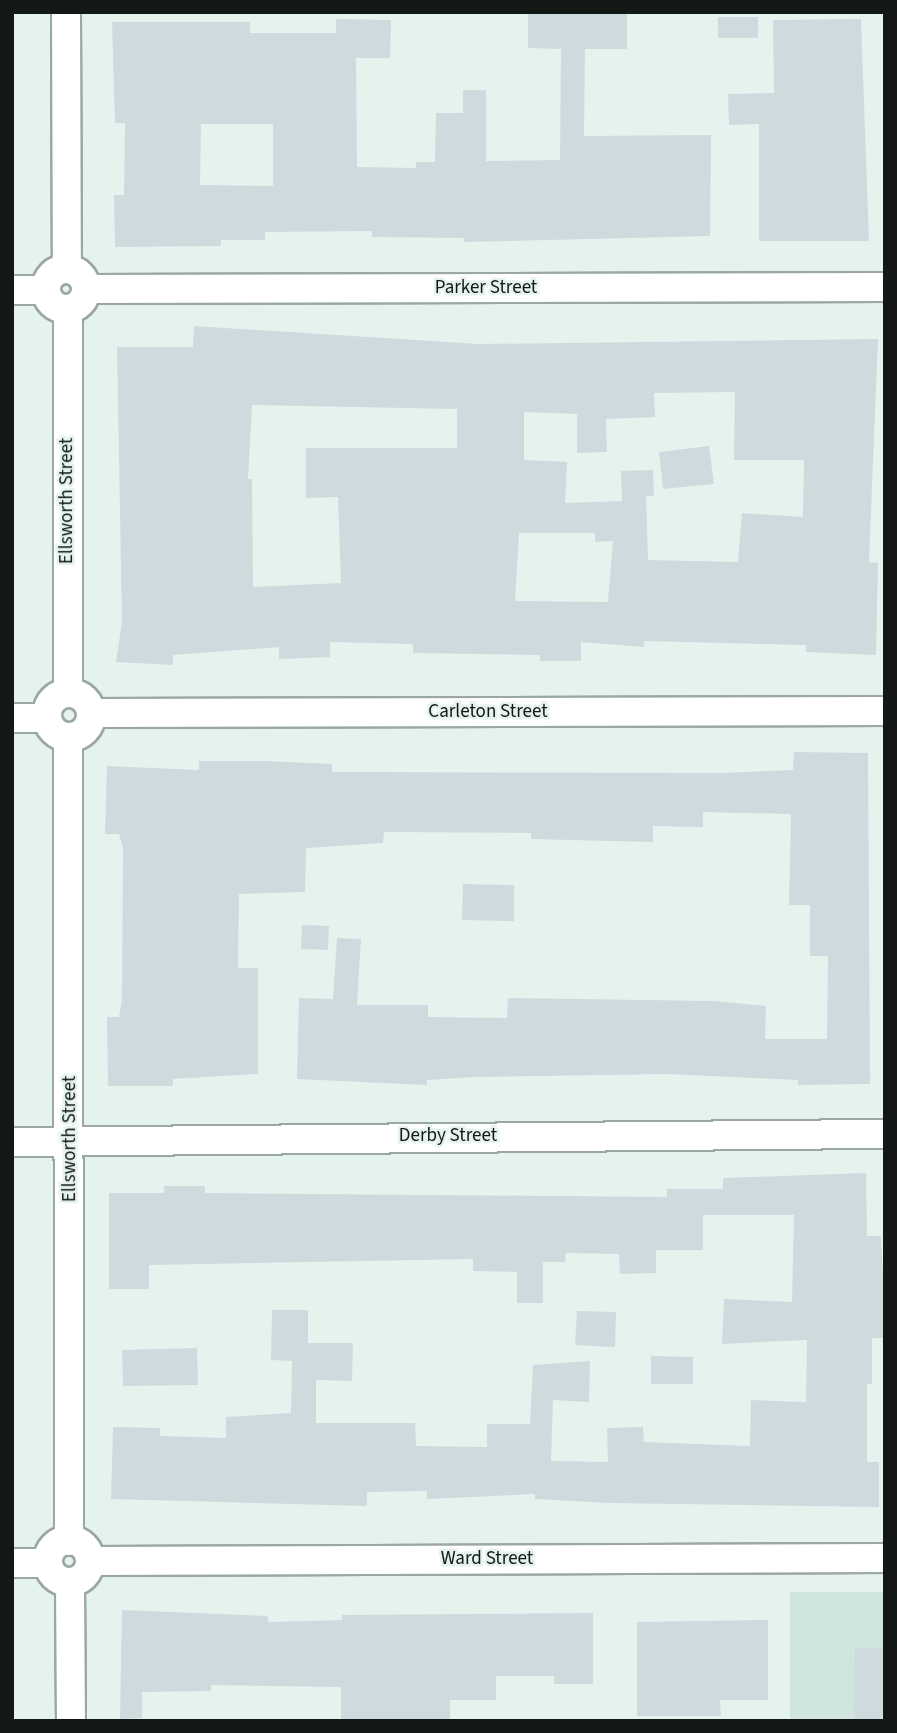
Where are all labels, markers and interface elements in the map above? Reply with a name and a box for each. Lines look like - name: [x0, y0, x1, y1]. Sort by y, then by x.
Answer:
- street label: Parker Street: [435, 277, 537, 299]
- street label: Ellsworth Street: [56, 438, 78, 564]
- street label: Carleton Street: [428, 701, 548, 723]
- street label: Ellsworth Street: [59, 1076, 81, 1202]
- street label: Derby Street: [399, 1125, 497, 1147]
- street label: Ward Street: [441, 1548, 533, 1570]

